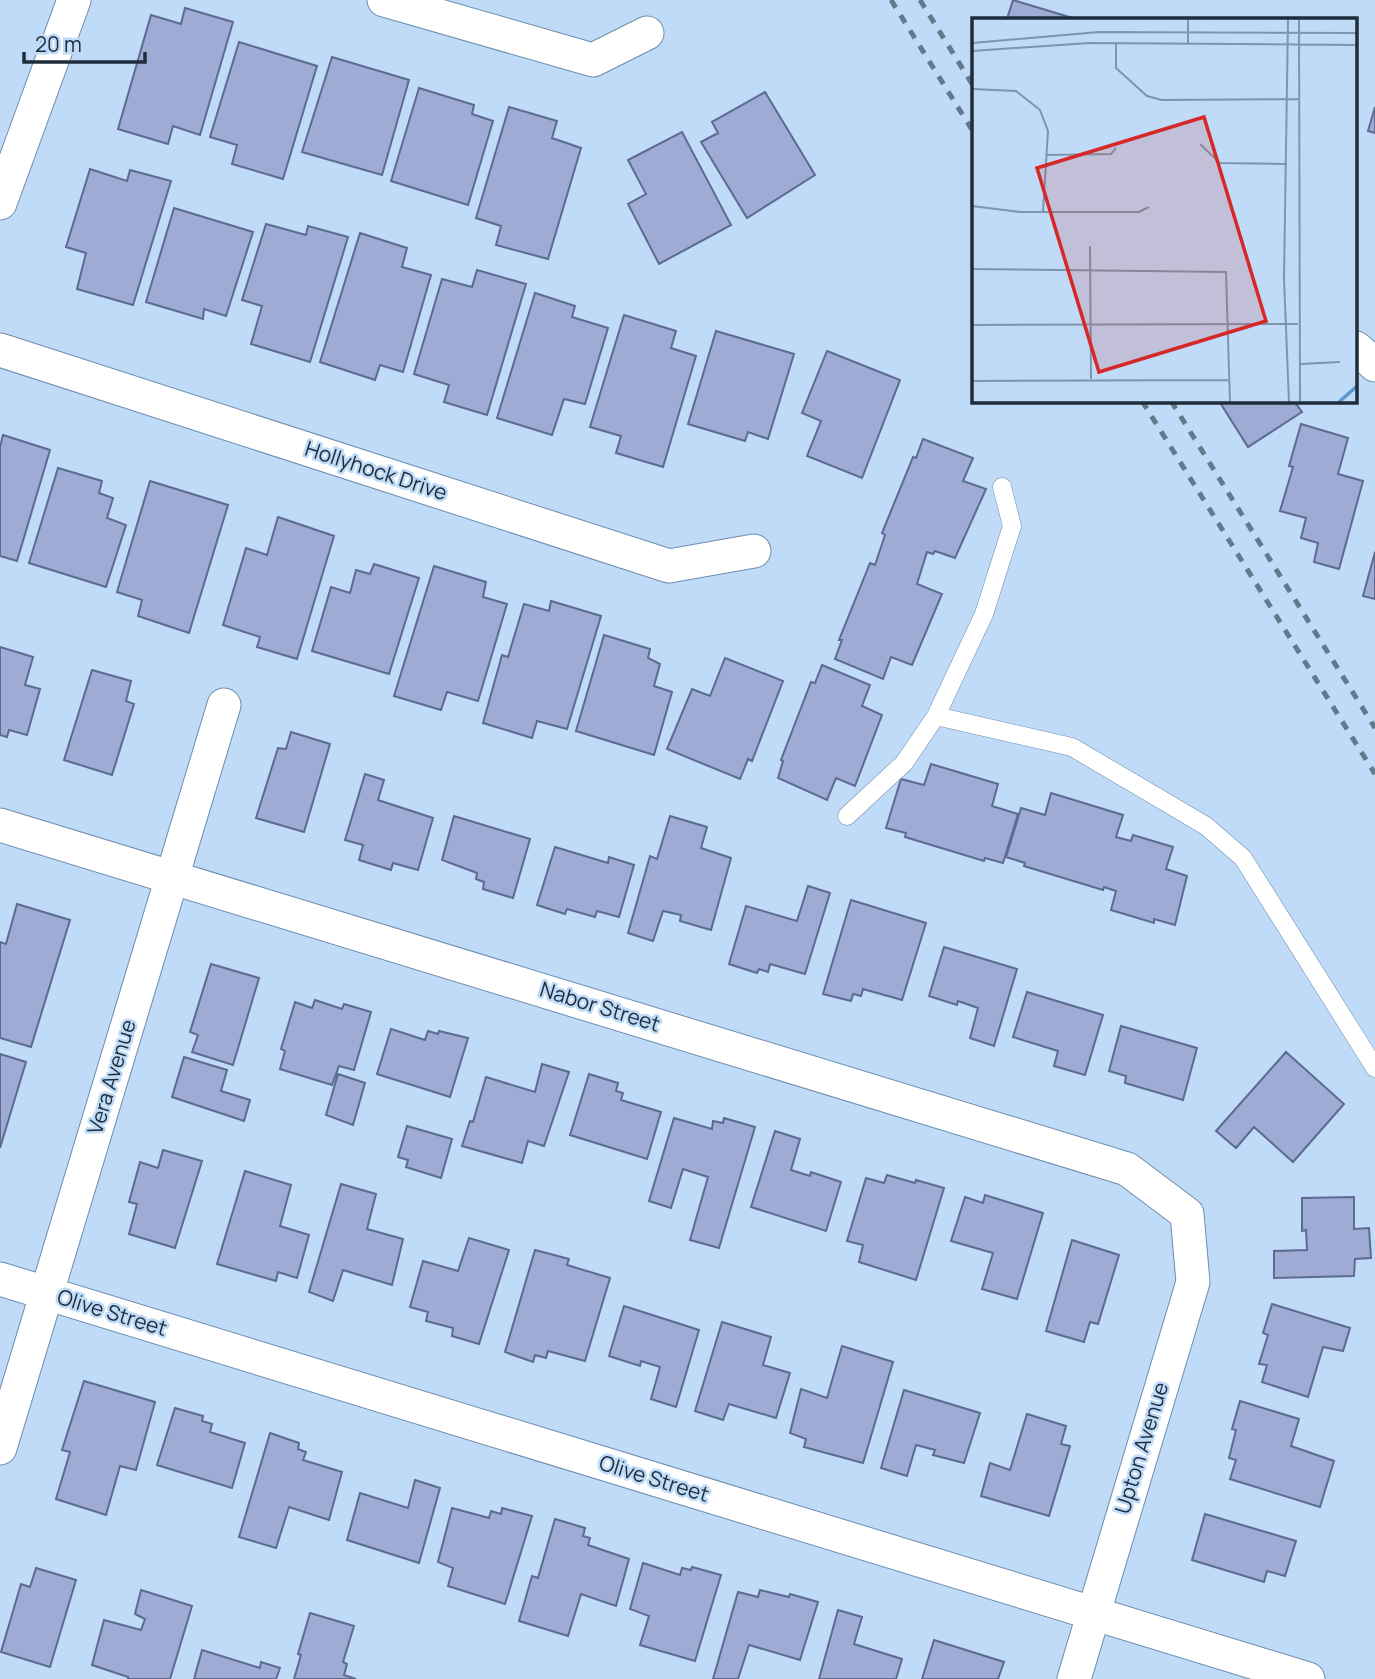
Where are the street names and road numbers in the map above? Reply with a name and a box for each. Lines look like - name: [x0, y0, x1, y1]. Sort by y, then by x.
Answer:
- street label: Hollyhock Drive: [302, 434, 451, 506]
- street label: Nabor Street: [537, 974, 664, 1038]
- street label: Vera Avenue: [80, 1016, 142, 1138]
- street label: Olive Street: [54, 1282, 171, 1342]
- street label: Upton Avenue: [1108, 1379, 1174, 1517]
- street label: Olive Street: [596, 1448, 713, 1508]

